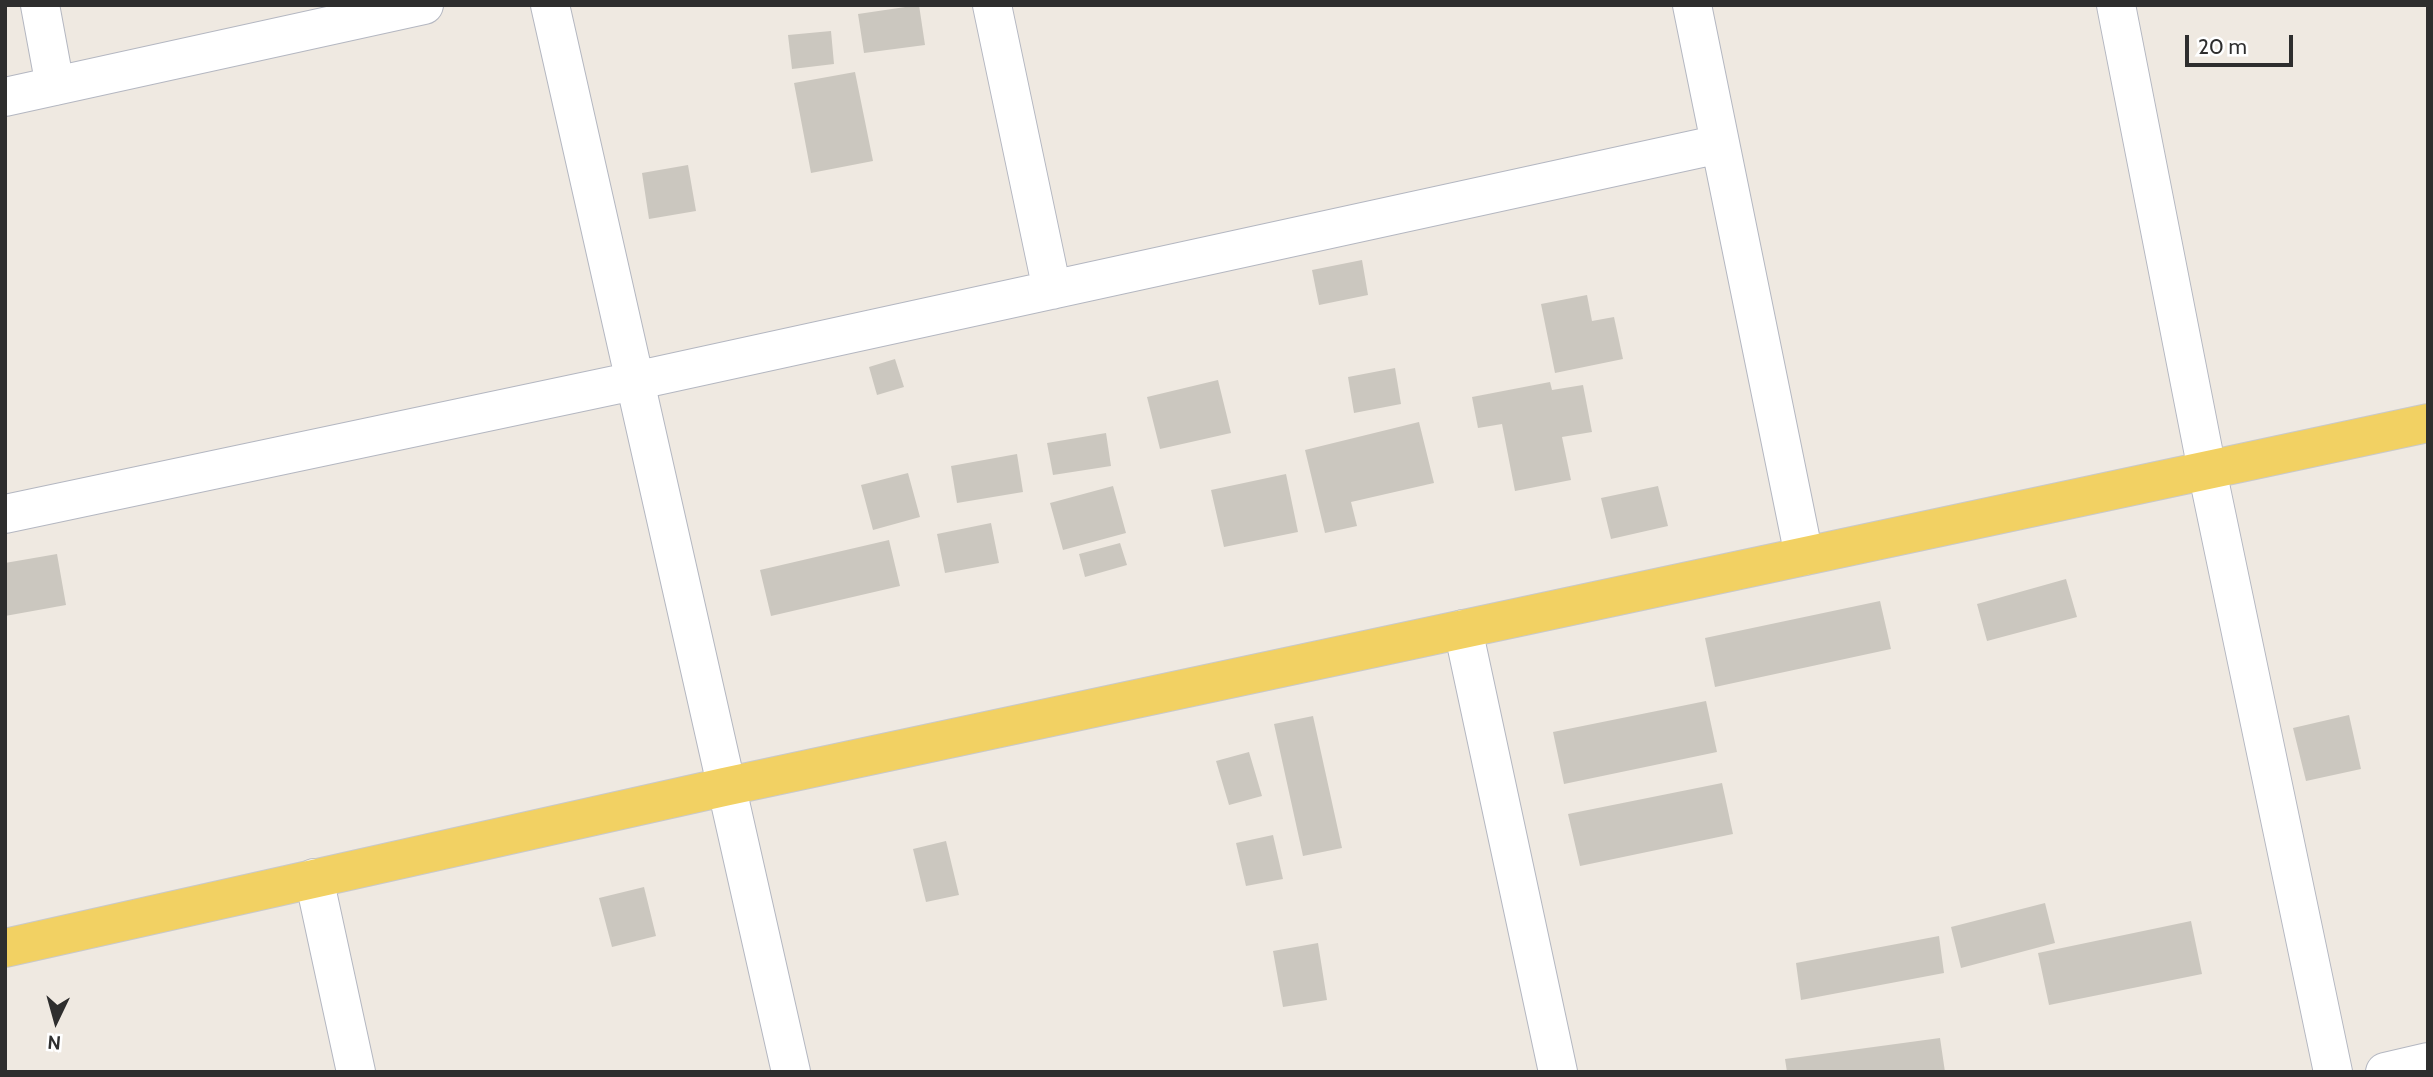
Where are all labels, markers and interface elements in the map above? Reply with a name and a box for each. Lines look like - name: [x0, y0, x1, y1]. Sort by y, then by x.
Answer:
- scale bar: [2188, 21, 2296, 65]
- text: 20 m: [2198, 34, 2247, 59]
- north arrow: [21, 986, 91, 1056]
- text: N: [46, 1030, 62, 1054]

